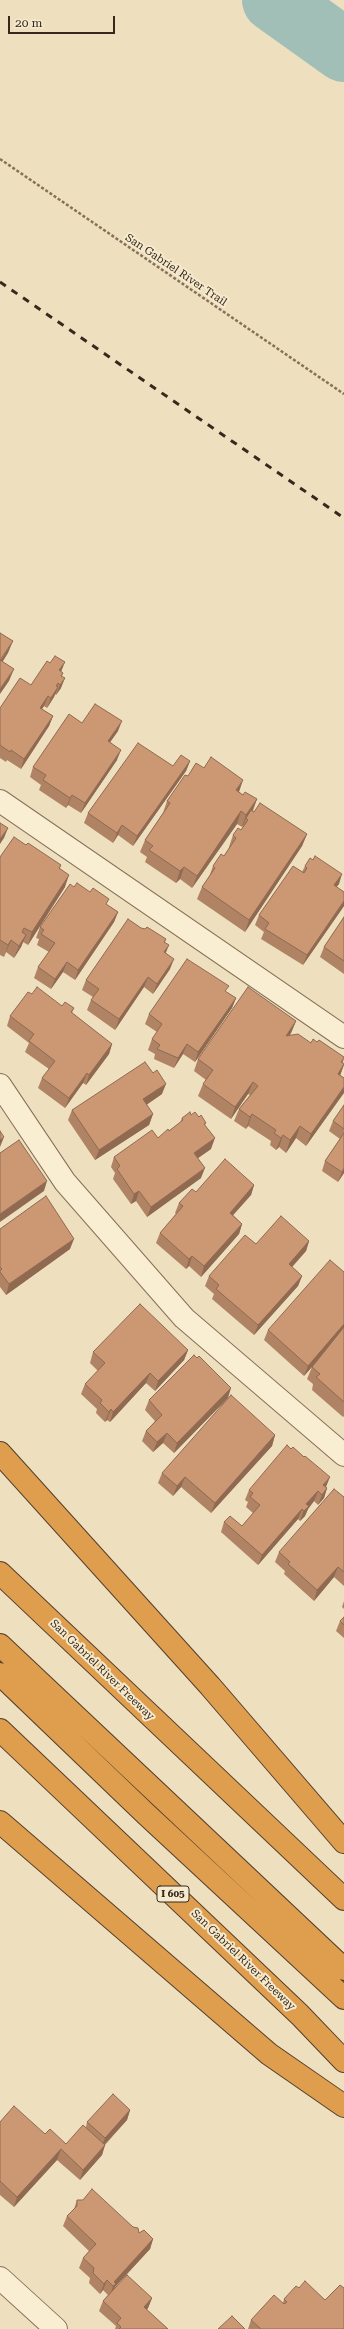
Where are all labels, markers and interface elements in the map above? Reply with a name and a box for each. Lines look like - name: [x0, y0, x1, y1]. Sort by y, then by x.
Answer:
- scale bar: [10, 8, 117, 34]
- text: 20 m: [15, 16, 42, 30]
- street label: San Gabriel River Trail: [123, 231, 229, 309]
- street label: San Gabriel River Freeway: [47, 1617, 157, 1723]
- road number: I 605: [157, 1886, 189, 1902]
- street label: San Gabriel River Freeway: [188, 1907, 298, 2013]

